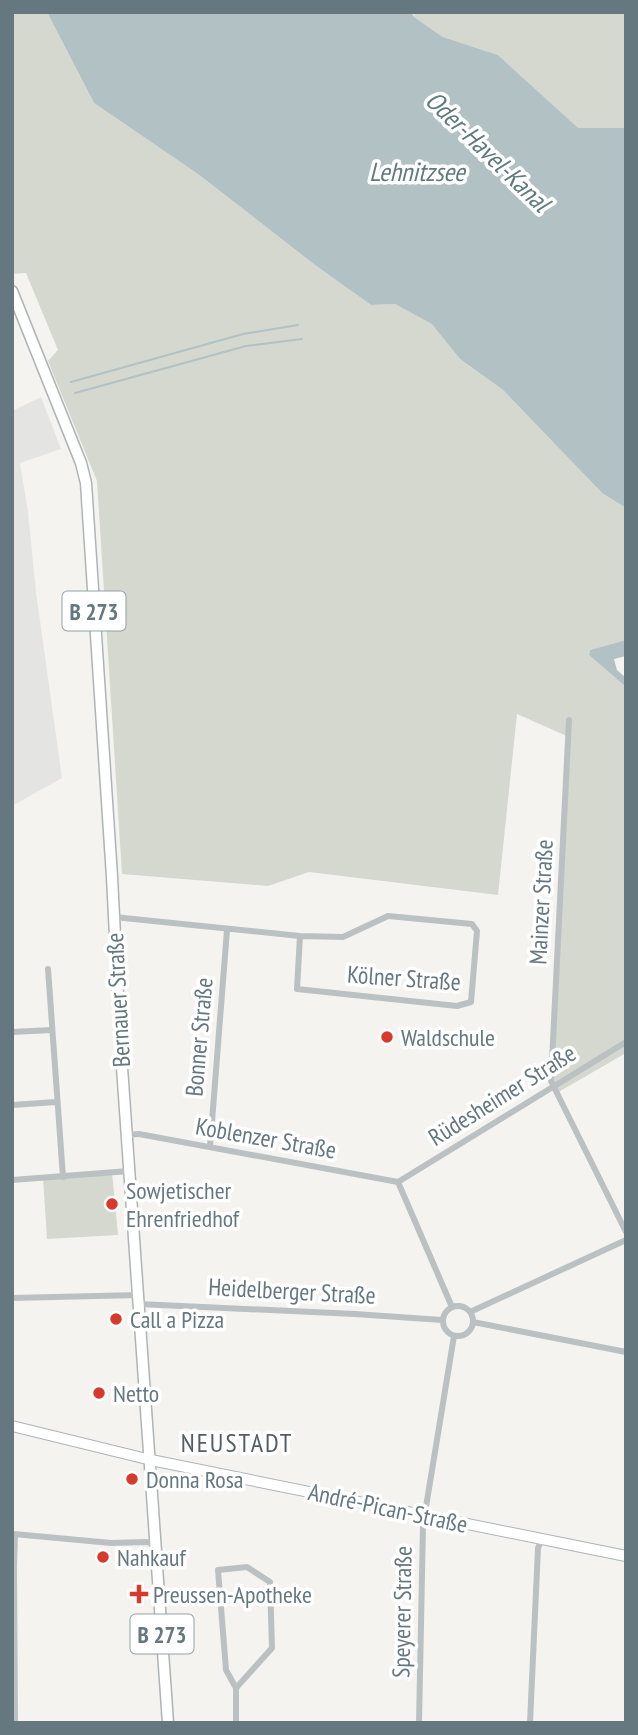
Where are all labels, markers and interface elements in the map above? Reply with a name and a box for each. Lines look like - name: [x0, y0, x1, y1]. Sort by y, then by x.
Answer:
- water label: Oder-Havel-Kanal: [419, 83, 559, 221]
- water label: Lehnitzsee: [369, 155, 467, 188]
- road number: B 273: [62, 592, 126, 631]
- street label: Mainzer Straße: [522, 839, 560, 965]
- street label: Bernauer Straße: [99, 932, 137, 1068]
- street label: Kölner Straße: [346, 959, 462, 997]
- street label: Bonner Straße: [178, 976, 220, 1098]
- place label: Waldschule: [401, 1022, 495, 1053]
- marker: Waldschule: [379, 1029, 395, 1045]
- street label: Rüdesheimer Straße: [423, 1037, 581, 1153]
- street label: Koblenzer Straße: [193, 1110, 339, 1166]
- place label: Sowjetischer Ehrenfriedhof: [126, 1175, 240, 1234]
- marker: Sowjetischer Ehrenfriedhof: [104, 1196, 120, 1212]
- street label: Heidelberger Straße: [208, 1271, 376, 1311]
- place label: Call a Pizza: [130, 1304, 224, 1335]
- marker: Call a Pizza: [108, 1311, 124, 1327]
- place label: Netto: [113, 1378, 159, 1409]
- marker: Netto: [91, 1385, 107, 1401]
- district label: NEUSTADT: [181, 1426, 293, 1459]
- place label: Donna Rosa: [146, 1464, 243, 1495]
- marker: Donna Rosa: [124, 1471, 140, 1487]
- street label: André-Pican-Straße: [305, 1476, 471, 1540]
- place label: Nahkauf: [117, 1542, 186, 1573]
- street label: Speyerer Straße: [385, 1546, 419, 1678]
- marker: Nahkauf: [95, 1549, 111, 1565]
- place label: Preussen-Apotheke: [153, 1579, 312, 1610]
- marker: Preussen-Apotheke: [131, 1586, 147, 1602]
- road number: B 273: [130, 1614, 194, 1653]

